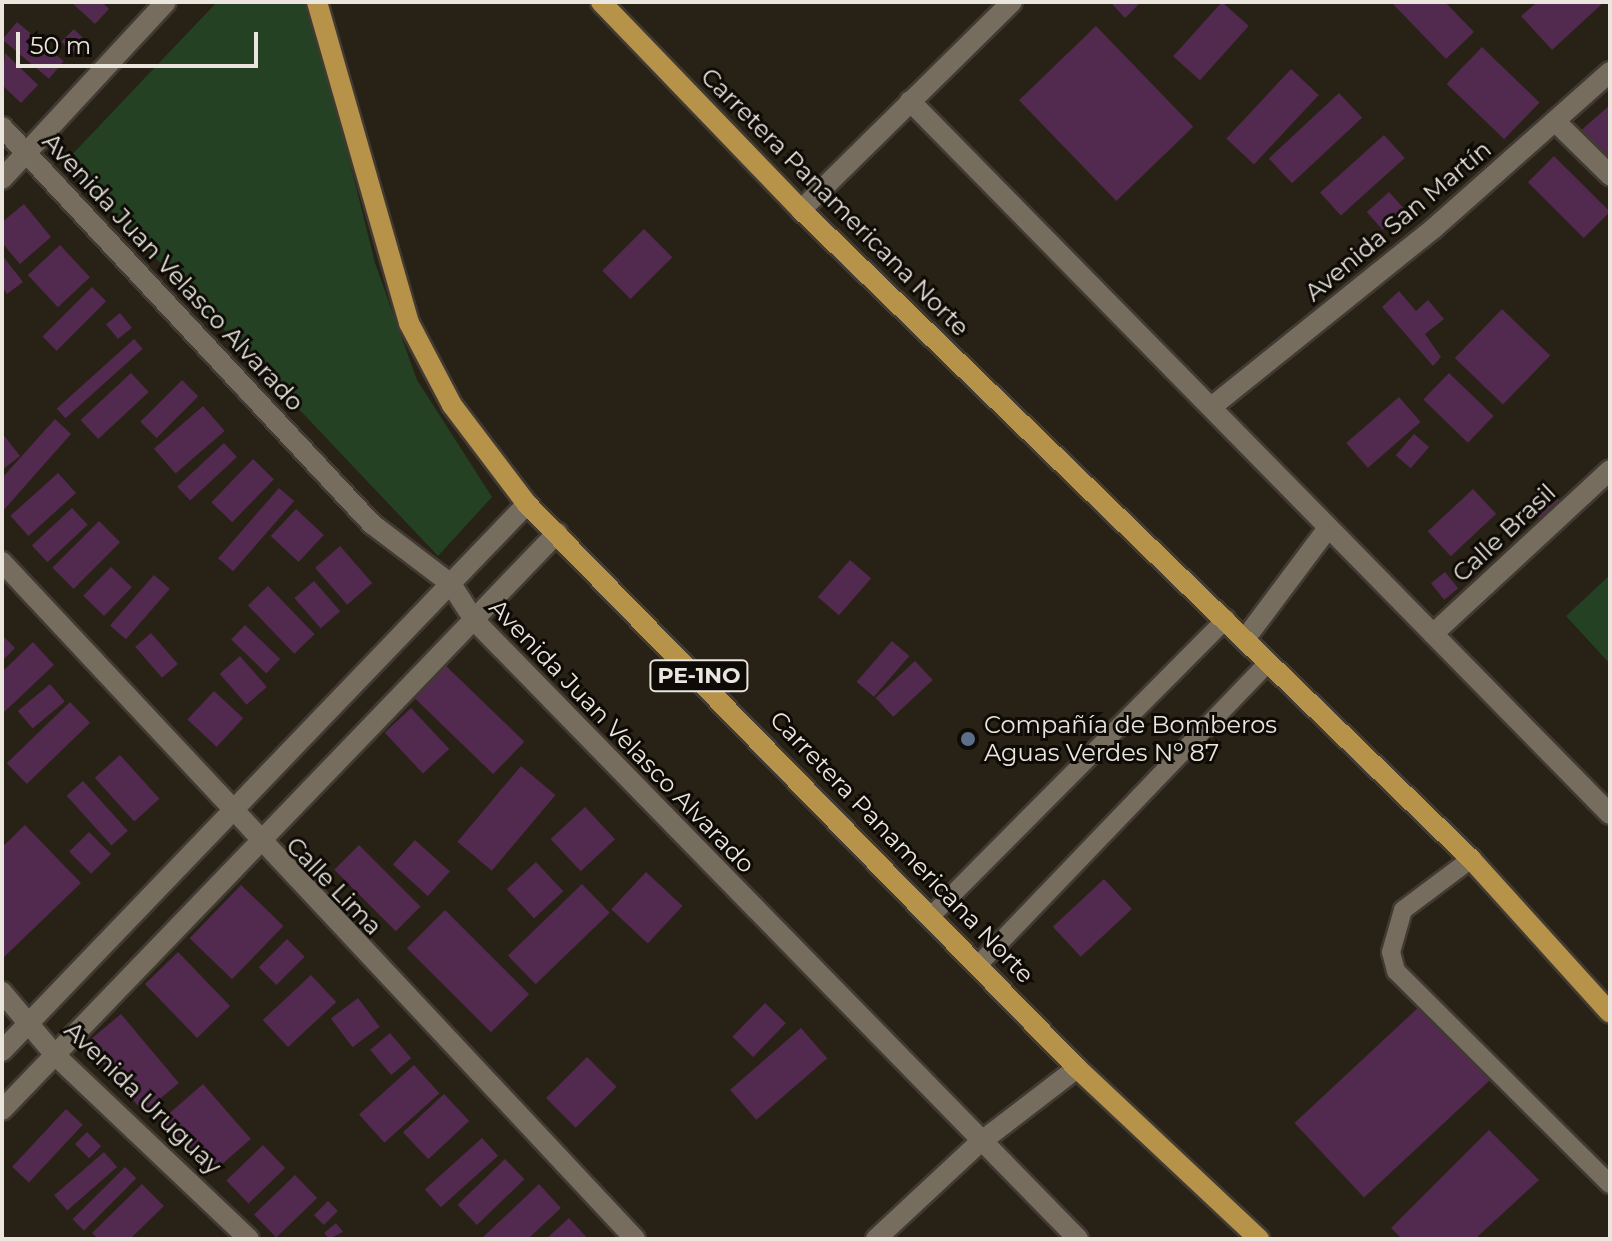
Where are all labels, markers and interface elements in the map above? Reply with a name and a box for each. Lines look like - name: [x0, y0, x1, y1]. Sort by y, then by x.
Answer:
- scale bar: [20, 16, 262, 66]
- text: 50 m: [30, 31, 91, 60]
- street label: Carretera Panamericana Norte: [695, 62, 975, 342]
- street label: Avenida Juan Velasco Alvarado: [37, 127, 309, 417]
- street label: Avenida San Martín: [1299, 135, 1497, 307]
- street label: Calle Brasil: [1447, 478, 1561, 588]
- street label: Avenida Juan Velasco Alvarado: [483, 593, 761, 879]
- road number: PE-1NO: [649, 658, 749, 694]
- street label: Carretera Panamericana Norte: [764, 705, 1040, 989]
- place label: Compañía de Bomberos Aguas Verdes Nº 87: [984, 711, 1277, 767]
- marker: Compañía de Bomberos Aguas Verdes Nº 87: [959, 730, 977, 748]
- street label: Calle Lima: [280, 831, 388, 941]
- street label: Avenida Uruguay: [58, 1016, 228, 1180]

